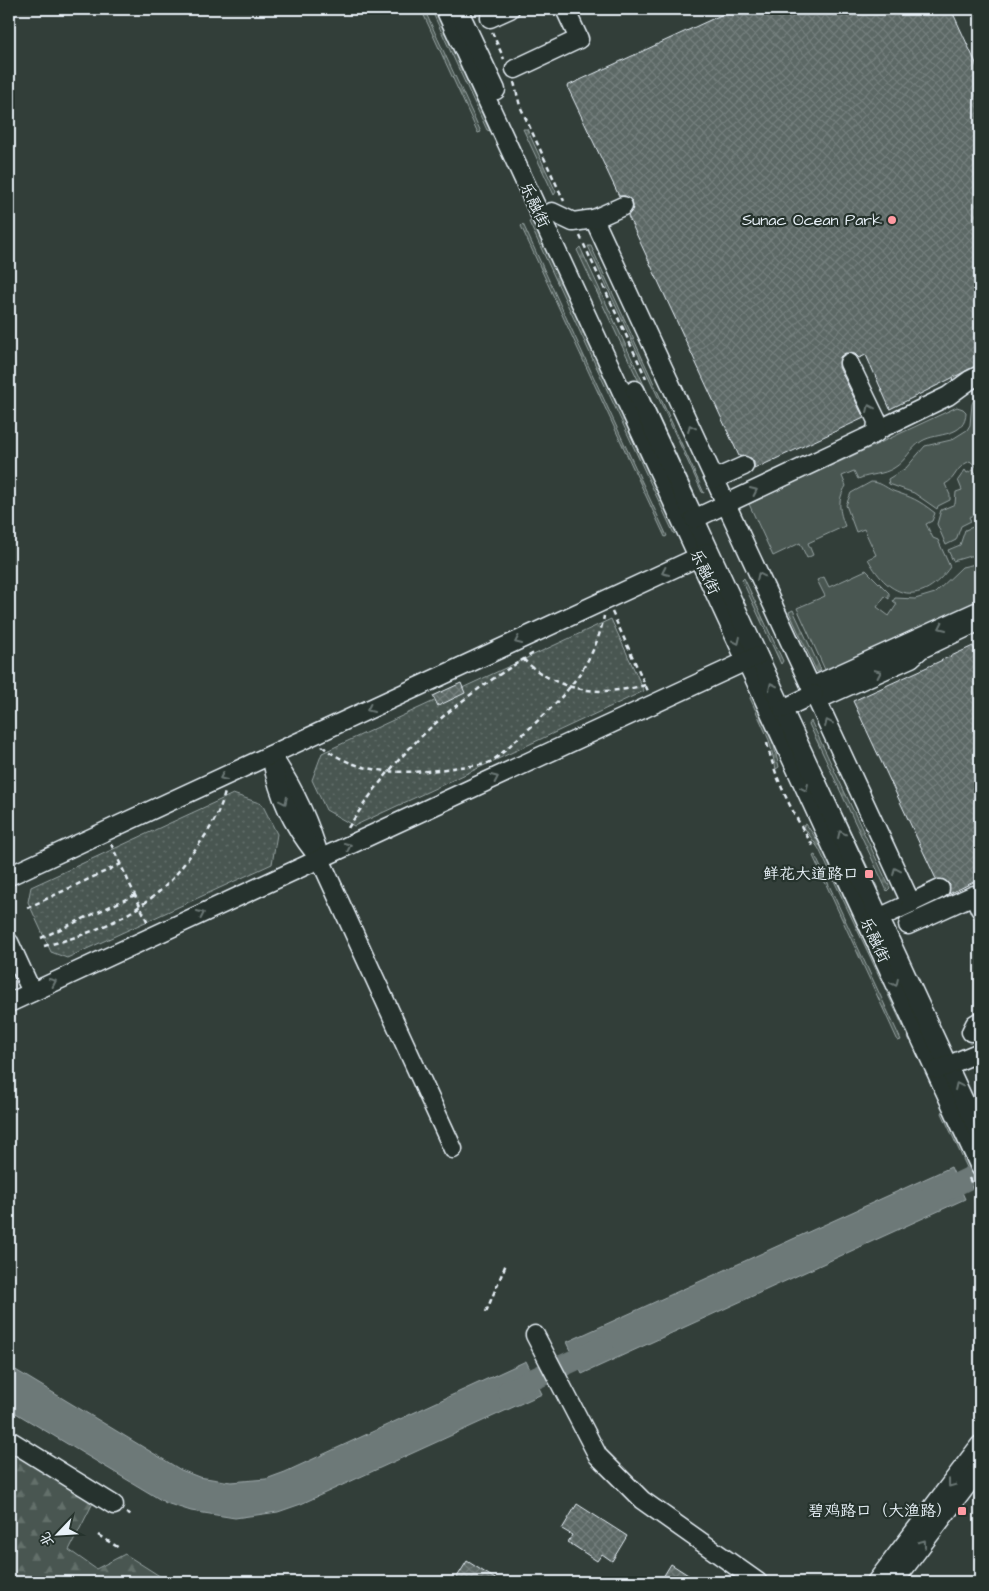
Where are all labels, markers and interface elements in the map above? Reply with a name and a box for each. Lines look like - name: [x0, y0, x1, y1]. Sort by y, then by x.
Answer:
- street label: 乐融街: [515, 179, 555, 231]
- place label: Sunac Ocean Park: [742, 209, 882, 231]
- marker: Sunac Ocean Park: [886, 214, 898, 226]
- one-way arrow: [867, 404, 877, 413]
- one-way arrow: [687, 424, 698, 433]
- one-way arrow: [749, 487, 758, 497]
- street label: 乐融街: [685, 546, 725, 598]
- one-way arrow: [661, 566, 670, 577]
- one-way arrow: [755, 572, 766, 581]
- one-way arrow: [938, 621, 947, 632]
- one-way arrow: [514, 634, 523, 645]
- one-way arrow: [731, 636, 741, 645]
- one-way arrow: [873, 669, 882, 679]
- one-way arrow: [768, 682, 778, 691]
- one-way arrow: [366, 702, 375, 713]
- one-way arrow: [824, 719, 834, 728]
- one-way arrow: [219, 771, 228, 781]
- one-way arrow: [490, 773, 499, 784]
- one-way arrow: [799, 783, 809, 792]
- one-way arrow: [277, 796, 288, 805]
- one-way arrow: [837, 830, 847, 839]
- one-way arrow: [343, 842, 352, 852]
- place label: 鲜花大道路口: [763, 863, 859, 885]
- one-way arrow: [892, 867, 902, 876]
- marker: 鲜花大道路口: [863, 868, 875, 880]
- one-way arrow: [195, 911, 204, 921]
- street label: 乐融街: [855, 914, 895, 966]
- one-way arrow: [48, 978, 57, 989]
- one-way arrow: [889, 978, 900, 987]
- one-way arrow: [954, 1083, 964, 1092]
- one-way arrow: [948, 1478, 956, 1487]
- place label: 碧鸡路口（大渔路）: [808, 1500, 952, 1522]
- marker: 碧鸡路口（大渔路）: [956, 1505, 968, 1517]
- north arrow: [32, 1508, 82, 1558]
- text: 北: [35, 1529, 59, 1550]
- one-way arrow: [918, 1540, 926, 1549]

